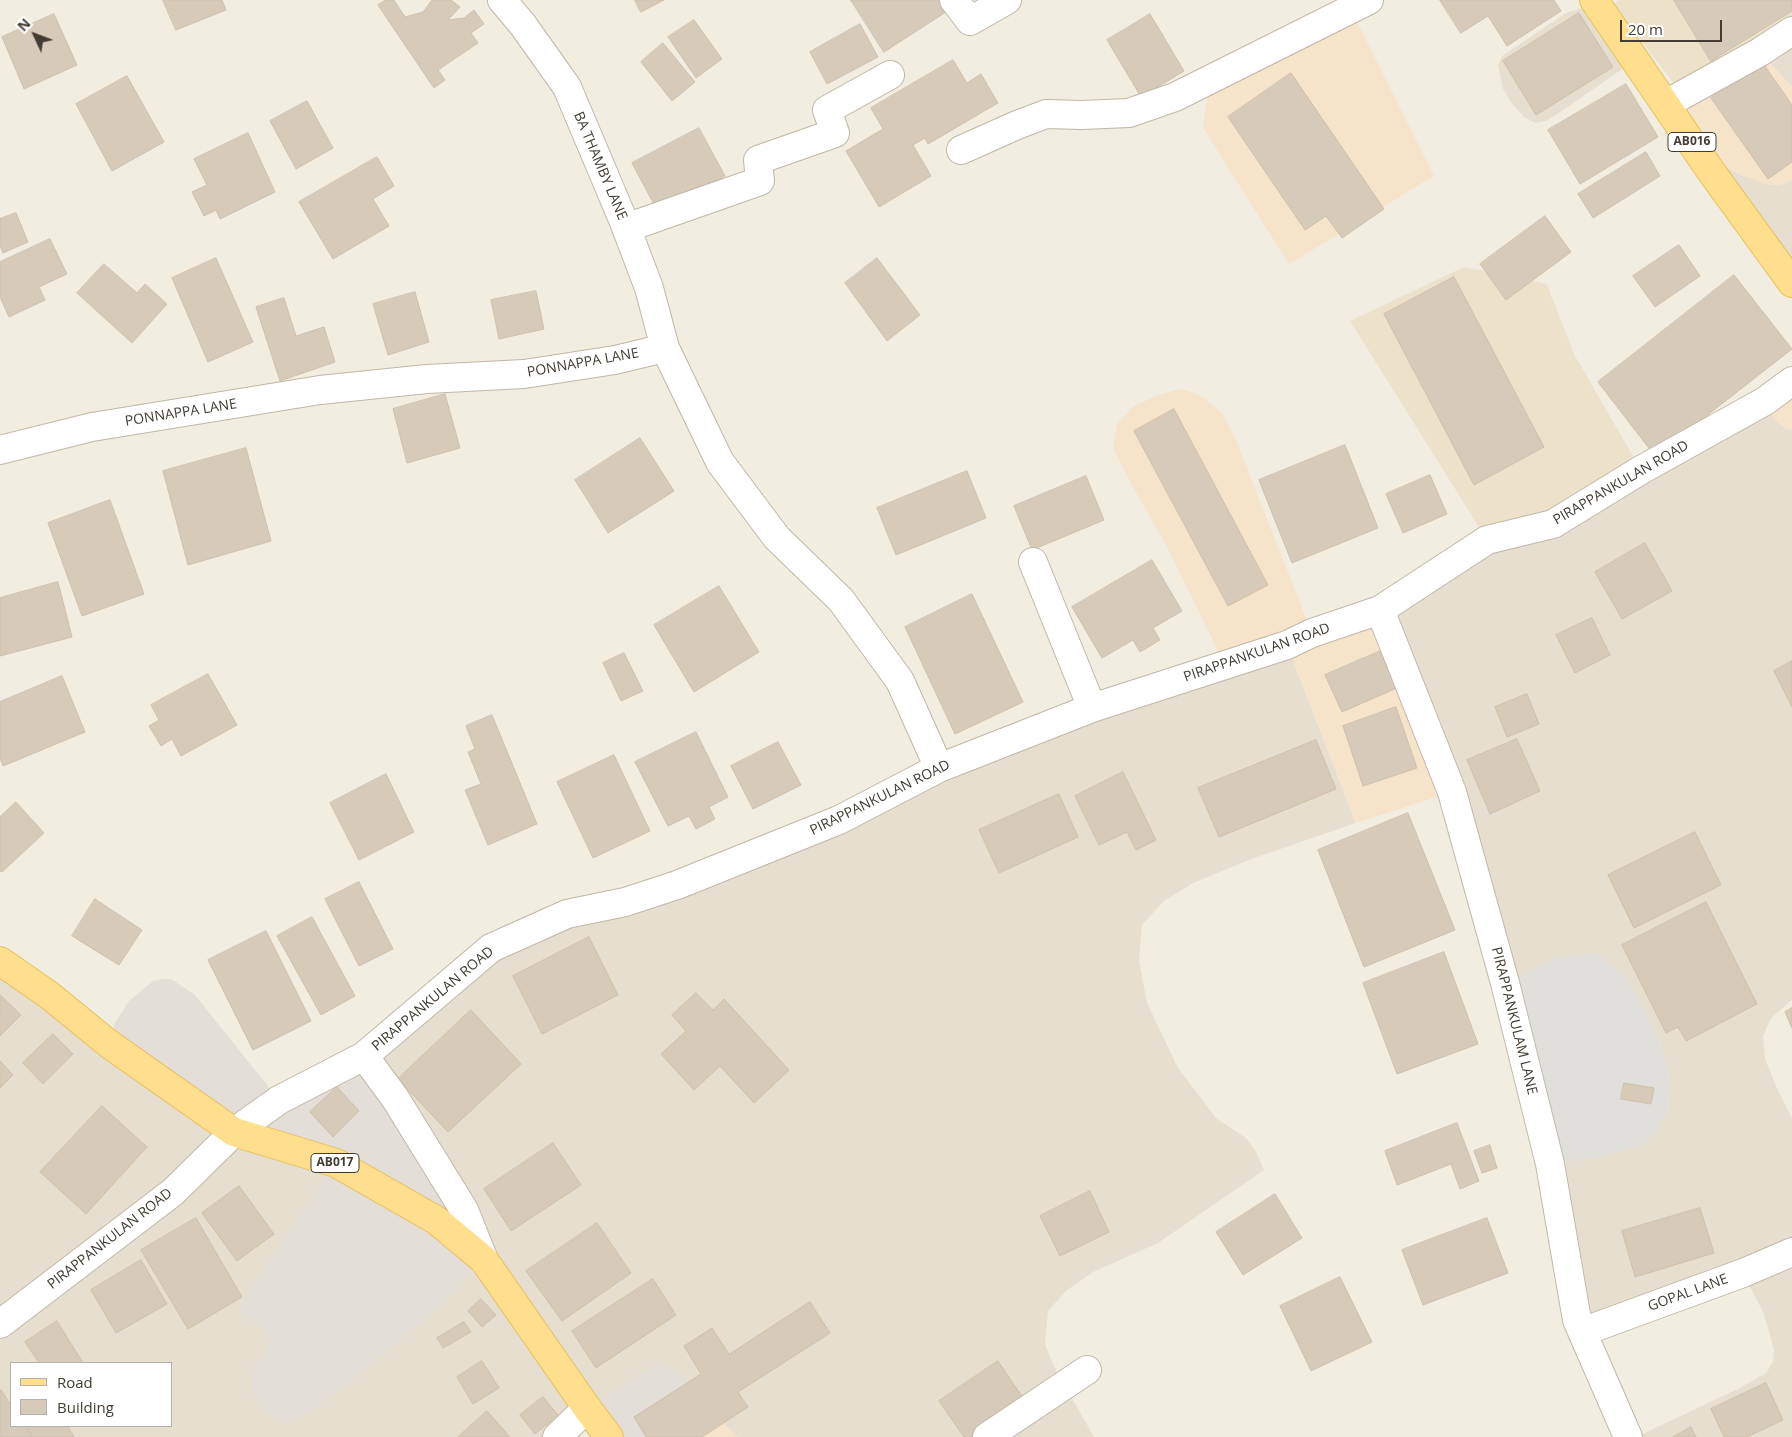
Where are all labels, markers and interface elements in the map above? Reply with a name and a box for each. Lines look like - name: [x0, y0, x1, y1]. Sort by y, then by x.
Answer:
- north arrow: [10, 10, 60, 60]
- scale bar: [1622, 10, 1724, 42]
- text: N: [13, 14, 34, 35]
- text: 20 m: [1628, 19, 1663, 39]
- street label: BA THAMBY LANE: [570, 109, 630, 223]
- road number: AB016: [1668, 132, 1716, 152]
- street label: PONNAPPA LANE: [526, 345, 640, 381]
- street label: PONNAPPA LANE: [124, 396, 238, 430]
- street label: PIRAPPANKULAN ROAD: [1550, 437, 1692, 529]
- street label: PIRAPPANKULAN ROAD: [1182, 620, 1332, 686]
- street label: PIRAPPANKULAN ROAD: [807, 757, 953, 839]
- street label: PIRAPPANKULAN ROAD: [369, 943, 497, 1055]
- street label: PIRAPPANKULAM LANE: [1487, 945, 1541, 1097]
- road number: AB017: [311, 1154, 359, 1172]
- street label: PIRAPPANKULAN ROAD: [44, 1185, 176, 1293]
- street label: GOPAL LANE: [1646, 1271, 1730, 1315]
- legend: [10, 1362, 172, 1427]
- text: Road: [57, 1372, 93, 1392]
- text: Building: [57, 1397, 114, 1417]

